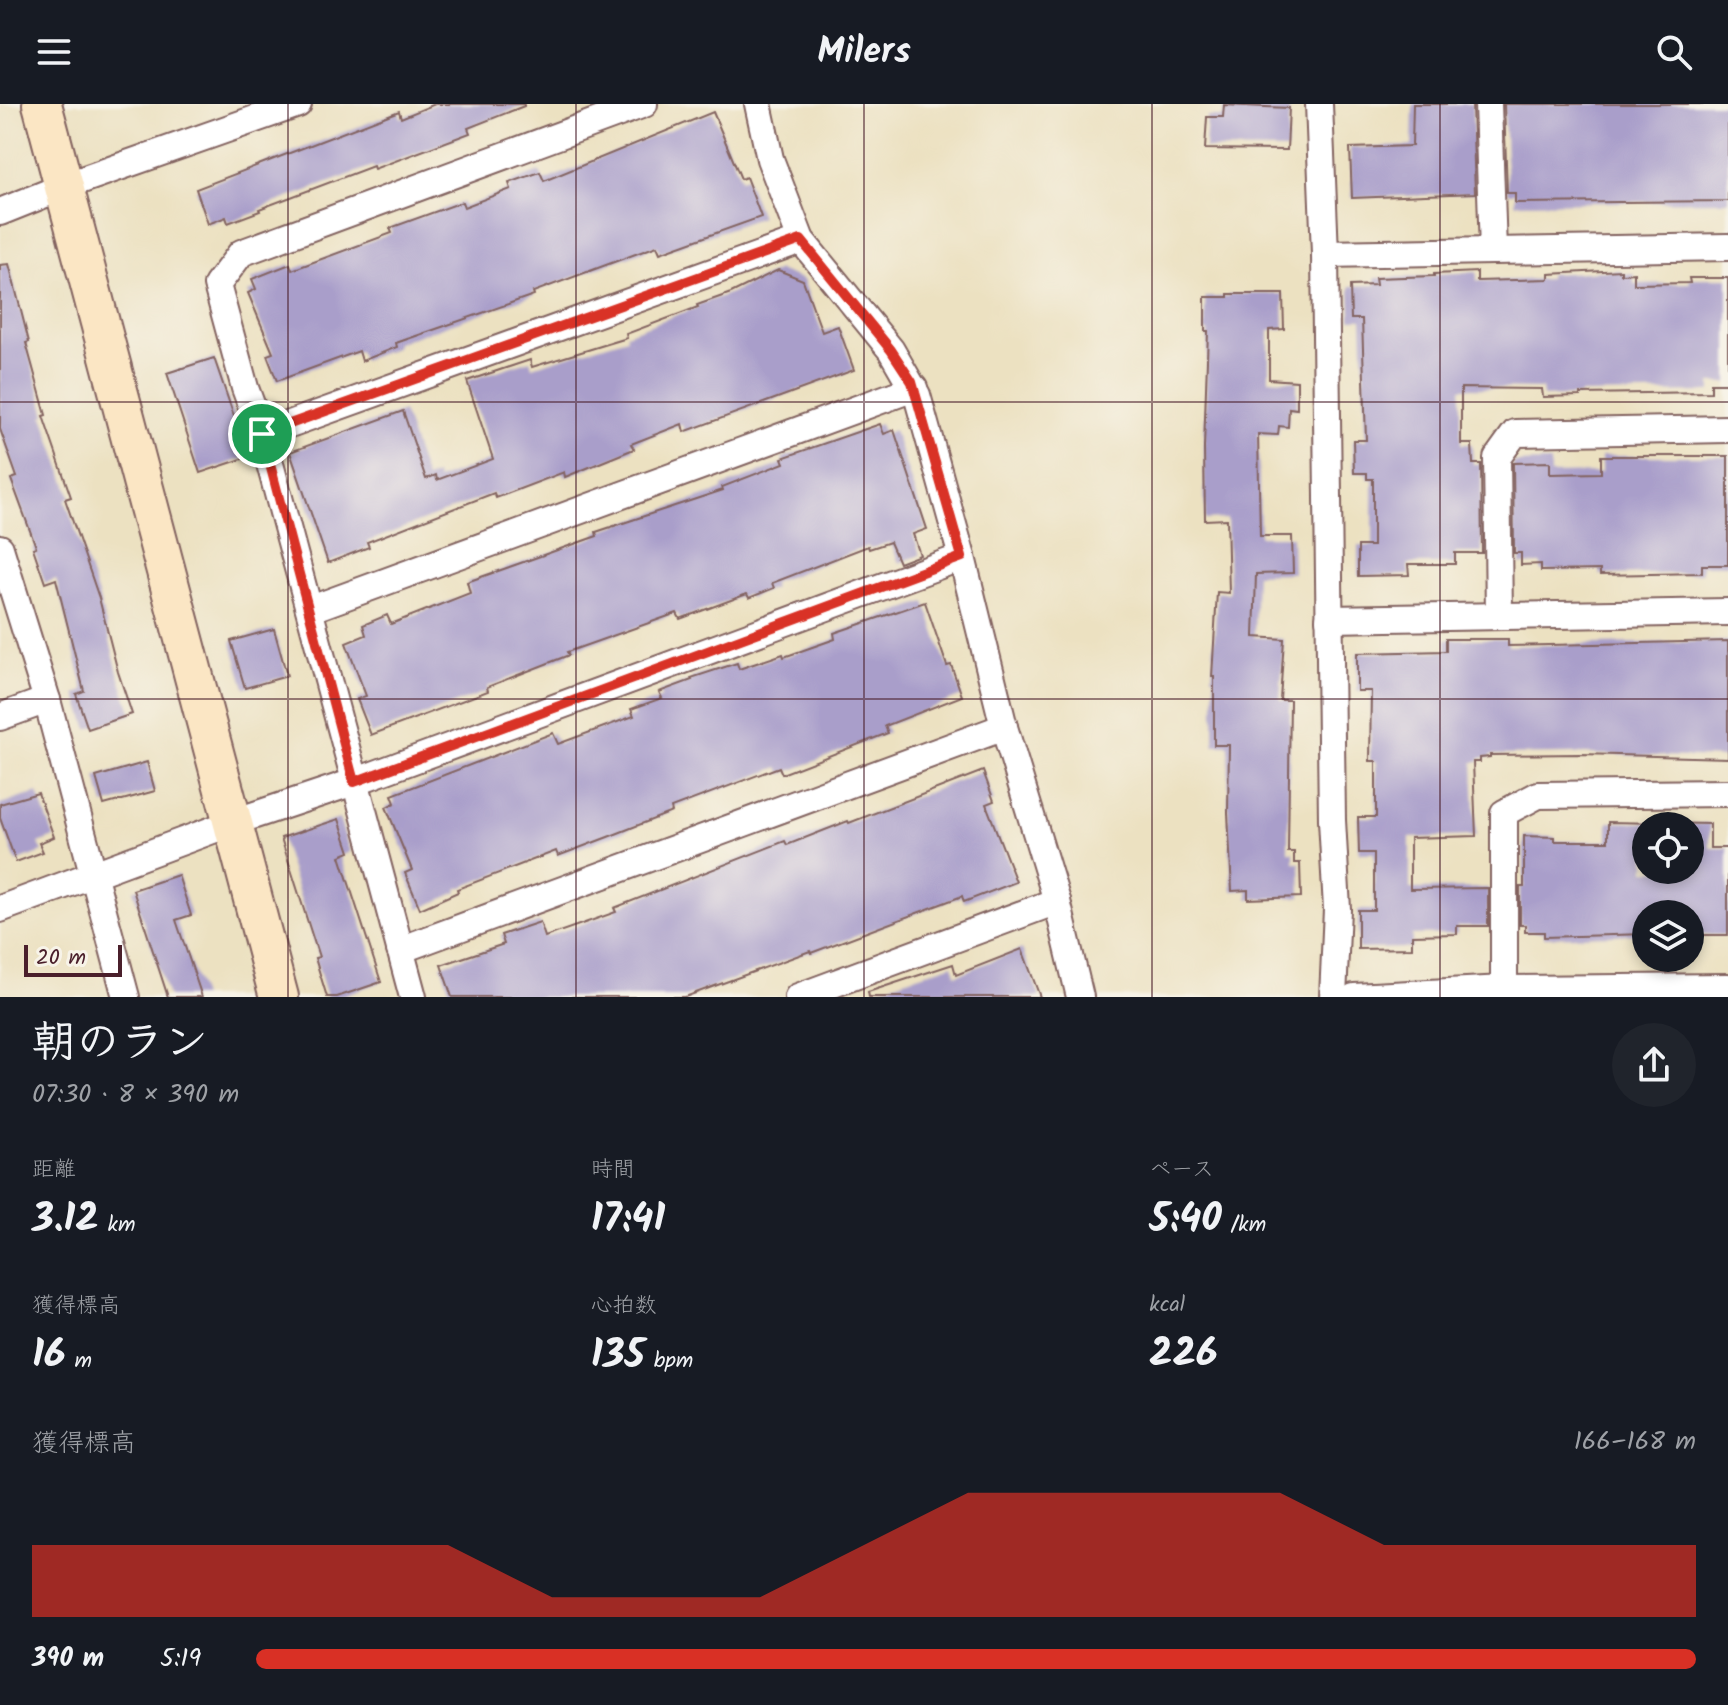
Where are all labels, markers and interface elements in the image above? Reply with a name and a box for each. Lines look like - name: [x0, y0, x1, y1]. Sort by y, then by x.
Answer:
- text: Milers: [817, 24, 911, 81]
- icon: menu: [32, 30, 76, 74]
- icon: search: [1652, 30, 1696, 74]
- pin: [228, 400, 296, 468]
- icon: arrive: [240, 412, 284, 456]
- map controls: [1632, 812, 1704, 972]
- button: locate: [1632, 812, 1704, 884]
- button: layers: [1632, 900, 1704, 972]
- scale bar: [24, 941, 122, 977]
- text: 20 m: [36, 941, 86, 976]
- text: 朝のラン: [32, 1009, 208, 1079]
- button: share: [1612, 1023, 1696, 1107]
- text: 07:30 · 8 × 390 m: [32, 1074, 239, 1116]
- text: 距離: [32, 1153, 76, 1188]
- text: 時間: [591, 1153, 635, 1188]
- text: ペース: [1149, 1153, 1214, 1188]
- text: 3.12: [32, 1188, 99, 1252]
- text: 17:41: [591, 1188, 665, 1252]
- text: 5:40: [1149, 1188, 1222, 1252]
- text: km: [99, 1208, 135, 1243]
- text: /km: [1222, 1208, 1266, 1243]
- text: kcal: [1149, 1288, 1185, 1323]
- text: 獲得標高: [32, 1289, 120, 1324]
- text: 心拍数: [591, 1289, 657, 1324]
- text: 226: [1149, 1323, 1218, 1387]
- text: 16: [32, 1324, 66, 1388]
- text: 135: [591, 1324, 645, 1388]
- text: m: [66, 1344, 92, 1379]
- text: bpm: [645, 1344, 693, 1379]
- text: 166–168 m: [1574, 1421, 1696, 1463]
- text: 獲得標高: [32, 1423, 136, 1465]
- text: 390 m: [32, 1638, 104, 1680]
- text: 5:19: [160, 1638, 201, 1680]

